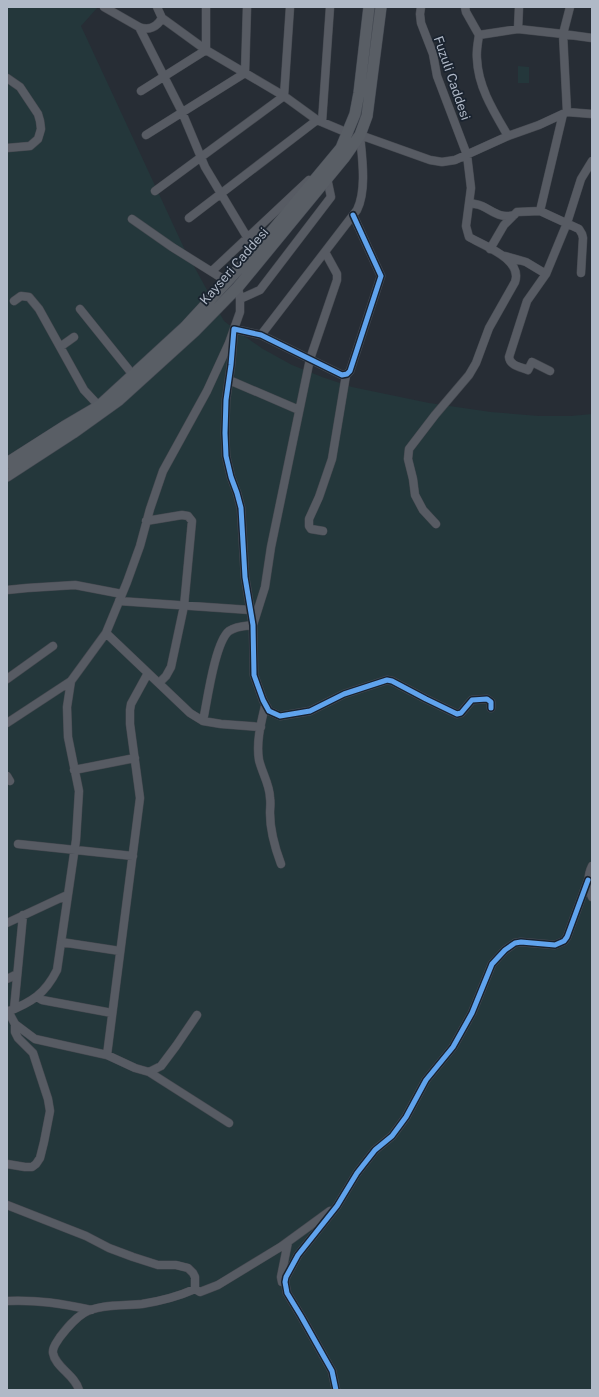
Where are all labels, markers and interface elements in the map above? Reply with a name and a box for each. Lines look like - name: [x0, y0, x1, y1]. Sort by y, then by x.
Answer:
- street label: Fuzuli Caddesi: [431, 34, 473, 122]
- street label: Kayseri Caddesi: [197, 225, 271, 307]

